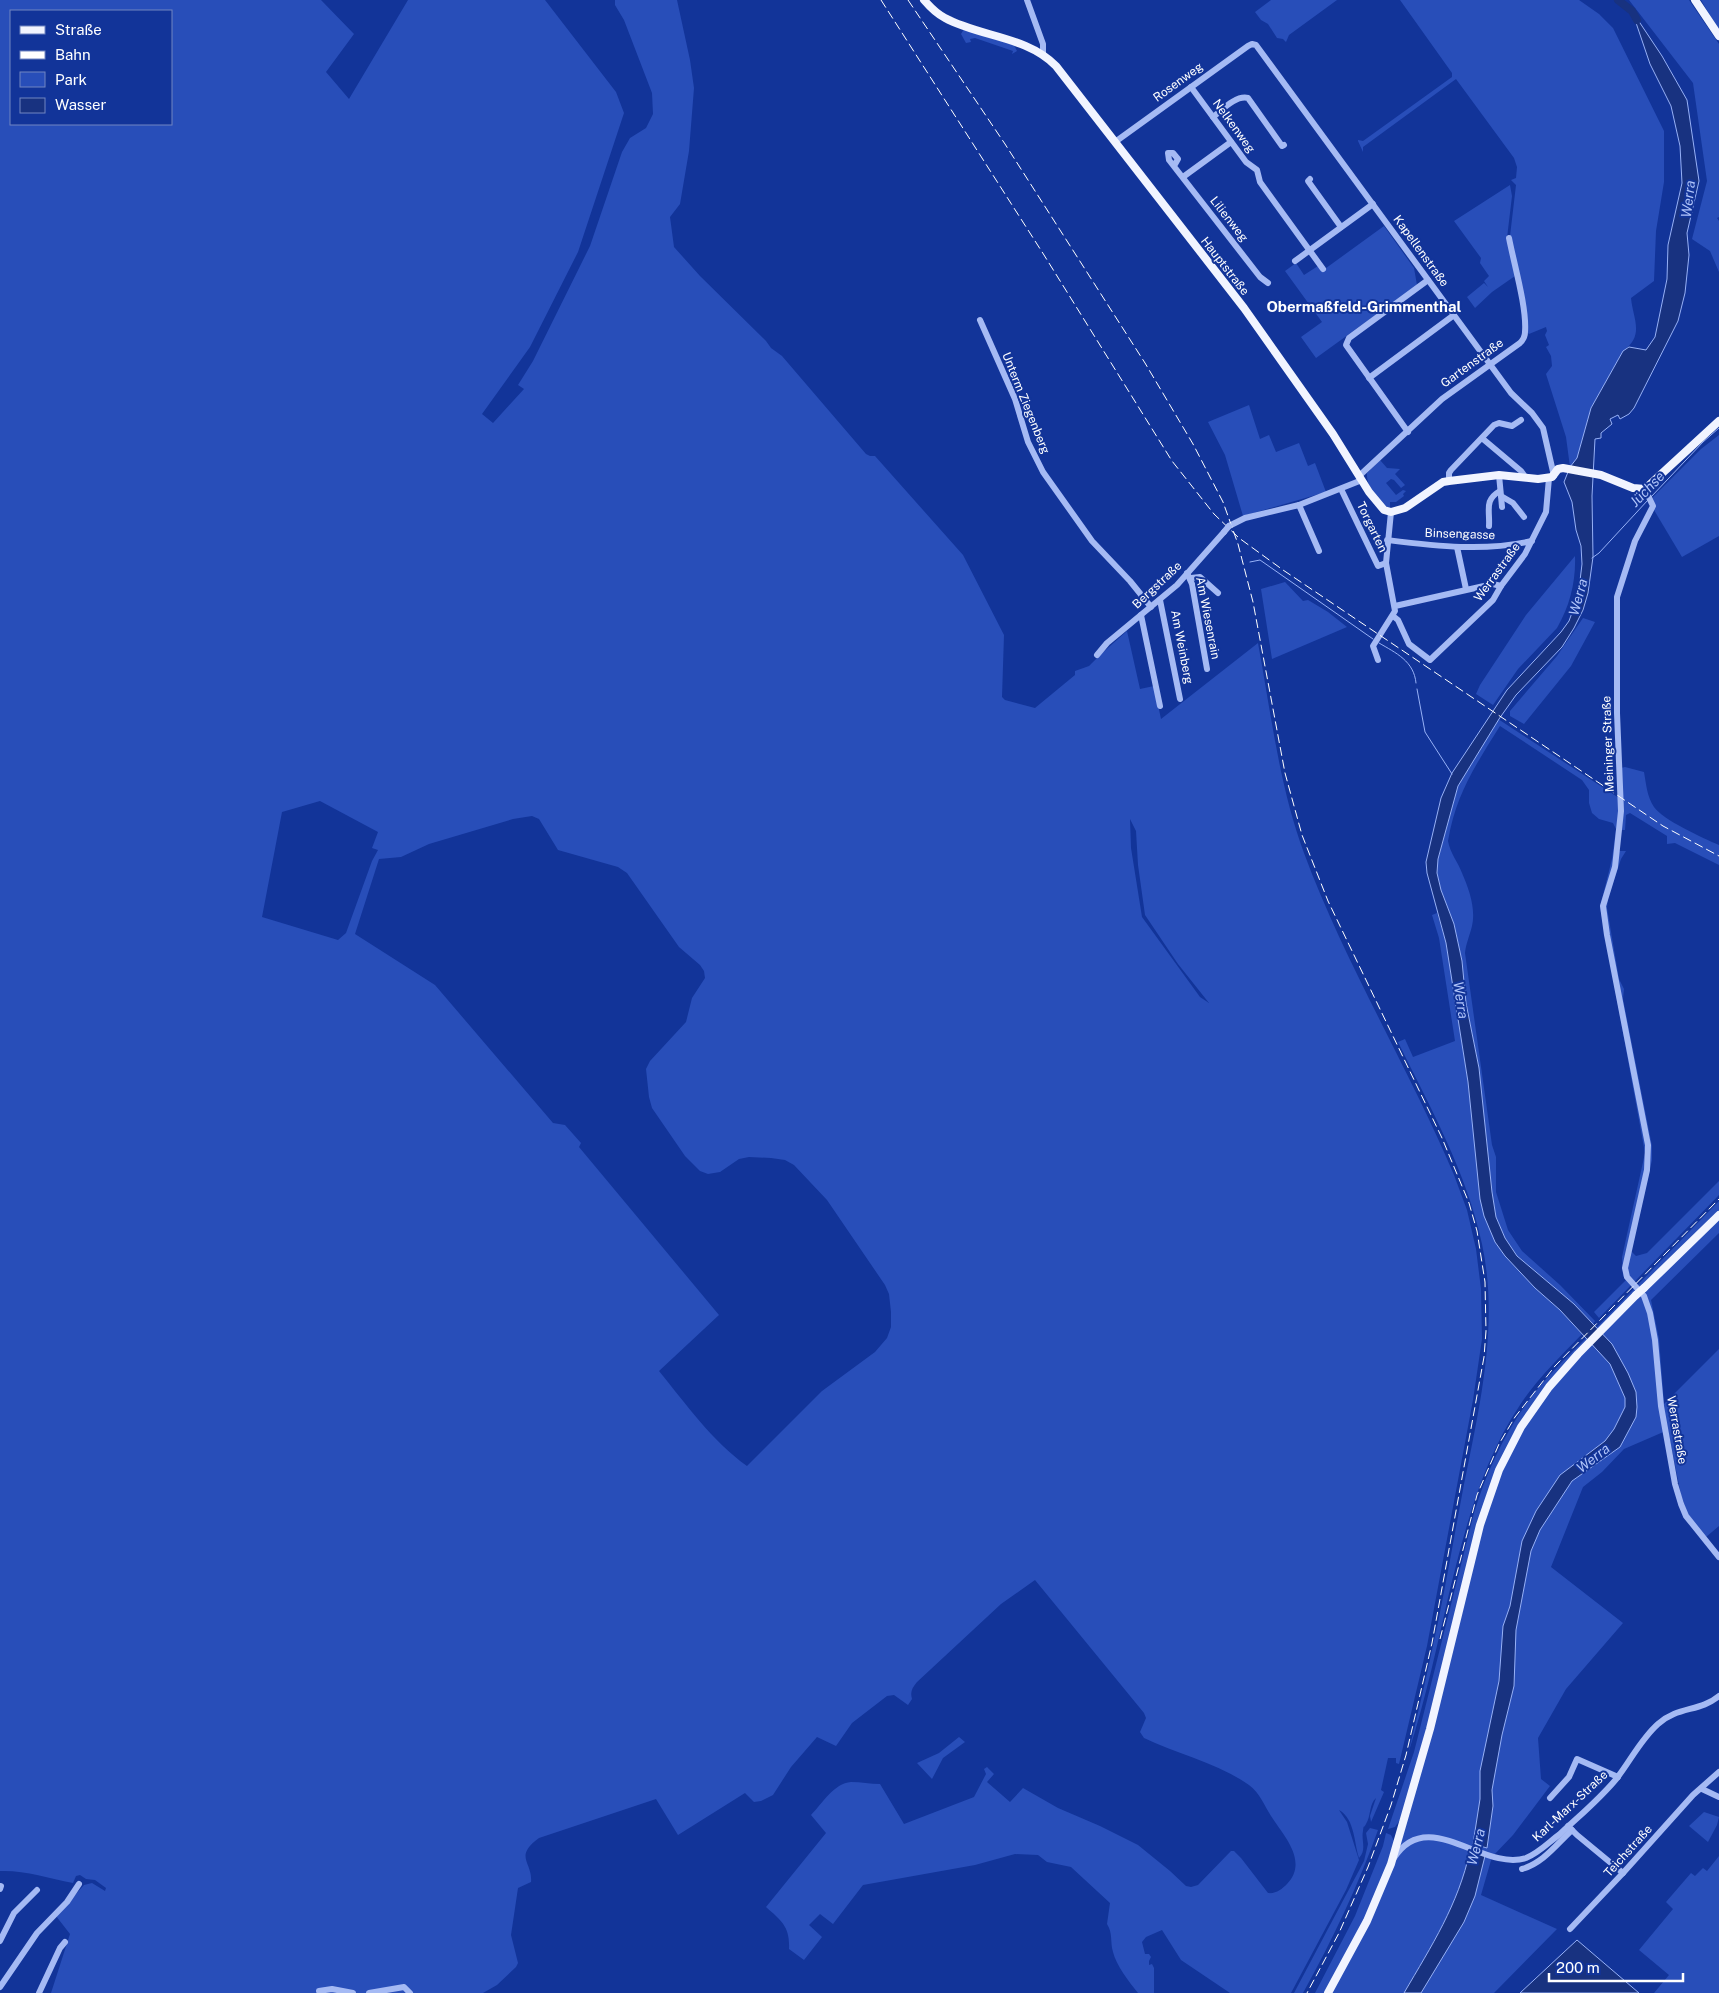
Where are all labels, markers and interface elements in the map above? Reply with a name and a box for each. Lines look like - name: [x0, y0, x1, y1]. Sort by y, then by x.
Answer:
- legend: [10, 10, 172, 125]
- text: Straße: [55, 21, 102, 38]
- text: Bahn: [55, 46, 91, 63]
- street label: Rosenweg: [1151, 59, 1205, 105]
- text: Park: [55, 71, 87, 88]
- text: Wasser: [55, 96, 107, 113]
- street label: Nelkenweg: [1210, 96, 1258, 156]
- water label: Werra: [1678, 179, 1698, 219]
- street label: Lilienweg: [1207, 194, 1251, 244]
- street label: Kapellenstraße: [1390, 213, 1452, 290]
- street label: Hauptstraße: [1198, 234, 1252, 298]
- district label: Obermaßfeld-Grimmenthal: [1267, 298, 1461, 315]
- street label: Gartenstraße: [1438, 336, 1506, 390]
- street label: Unterm Ziegenberg: [999, 350, 1053, 456]
- water label: Jüchse: [1626, 468, 1668, 510]
- street label: Torgarten: [1354, 500, 1390, 555]
- street label: Binsengasse: [1425, 526, 1496, 542]
- street label: Werrastraße: [1471, 540, 1523, 604]
- street label: Bergstraße: [1129, 559, 1185, 611]
- street label: Am Wiesenrain: [1193, 576, 1223, 660]
- water label: Werra: [1565, 577, 1591, 617]
- street label: Am Weinberg: [1168, 609, 1196, 685]
- street label: Meininger Straße: [1599, 695, 1617, 792]
- water label: Werra: [1450, 980, 1472, 1020]
- street label: Werrastraße: [1664, 1395, 1690, 1465]
- water label: Werra: [1573, 1440, 1613, 1476]
- street label: Karl-Marx-Straße: [1530, 1768, 1611, 1844]
- street label: Teichstraße: [1601, 1822, 1655, 1880]
- water label: Werra: [1464, 1827, 1488, 1867]
- scale bar: [1549, 1950, 1683, 1982]
- text: 200 m: [1556, 1959, 1600, 1976]

